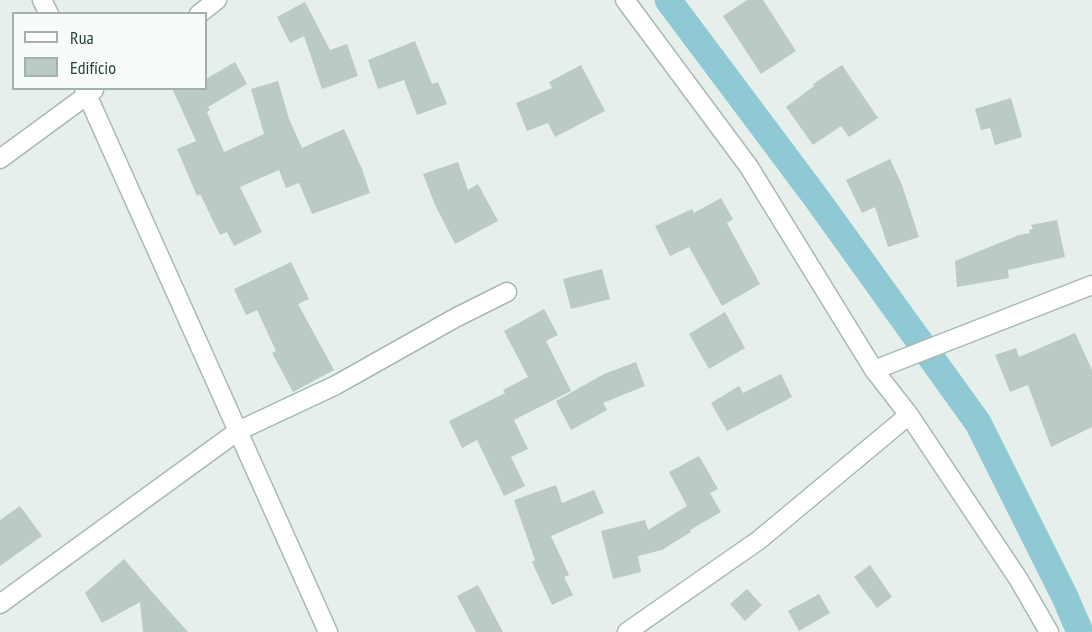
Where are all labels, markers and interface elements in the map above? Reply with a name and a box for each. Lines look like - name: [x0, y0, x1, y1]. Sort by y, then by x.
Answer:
- legend: [12, 12, 207, 90]
- text: Rua: [70, 26, 94, 49]
- text: Edifício: [70, 56, 116, 79]

